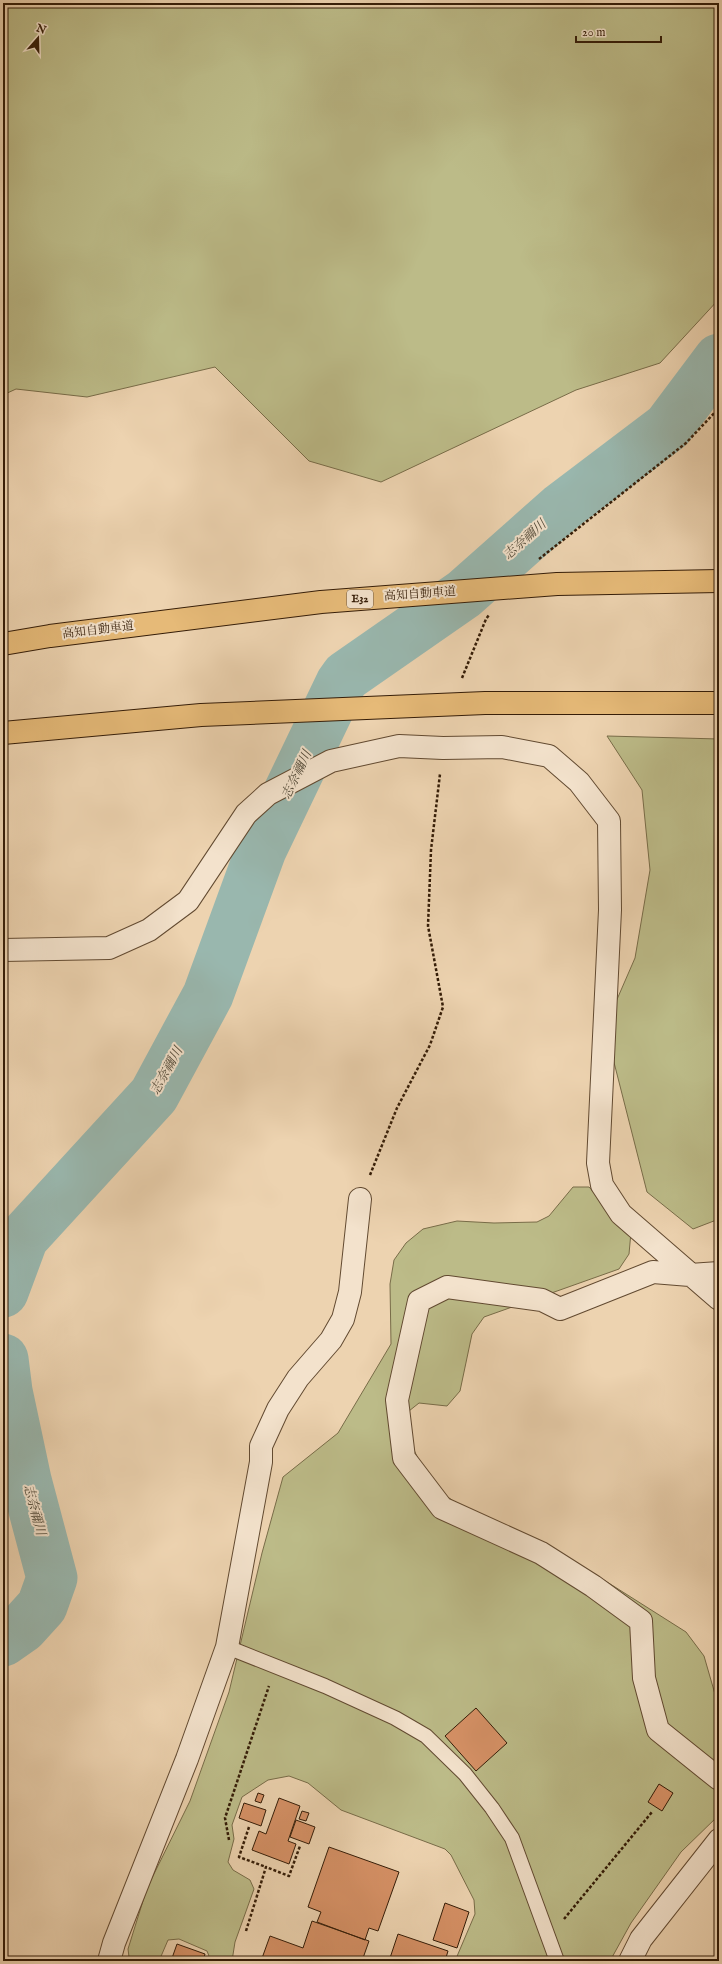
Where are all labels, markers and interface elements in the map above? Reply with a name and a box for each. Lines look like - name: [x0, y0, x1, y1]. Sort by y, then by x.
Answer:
- north arrow: [18, 18, 58, 58]
- scale bar: [576, 18, 661, 44]
- text: N: [33, 21, 48, 38]
- text: 20 m: [582, 25, 605, 40]
- water label: 志奈禰川: [500, 515, 551, 564]
- street label: 高知自動車道: [384, 584, 456, 604]
- road number: E32: [347, 590, 373, 608]
- street label: 高知自動車道: [61, 618, 135, 642]
- water label: 志奈禰川: [278, 746, 317, 802]
- water label: 志奈禰川: [147, 1042, 188, 1098]
- water label: 志奈禰川: [19, 1483, 49, 1539]

